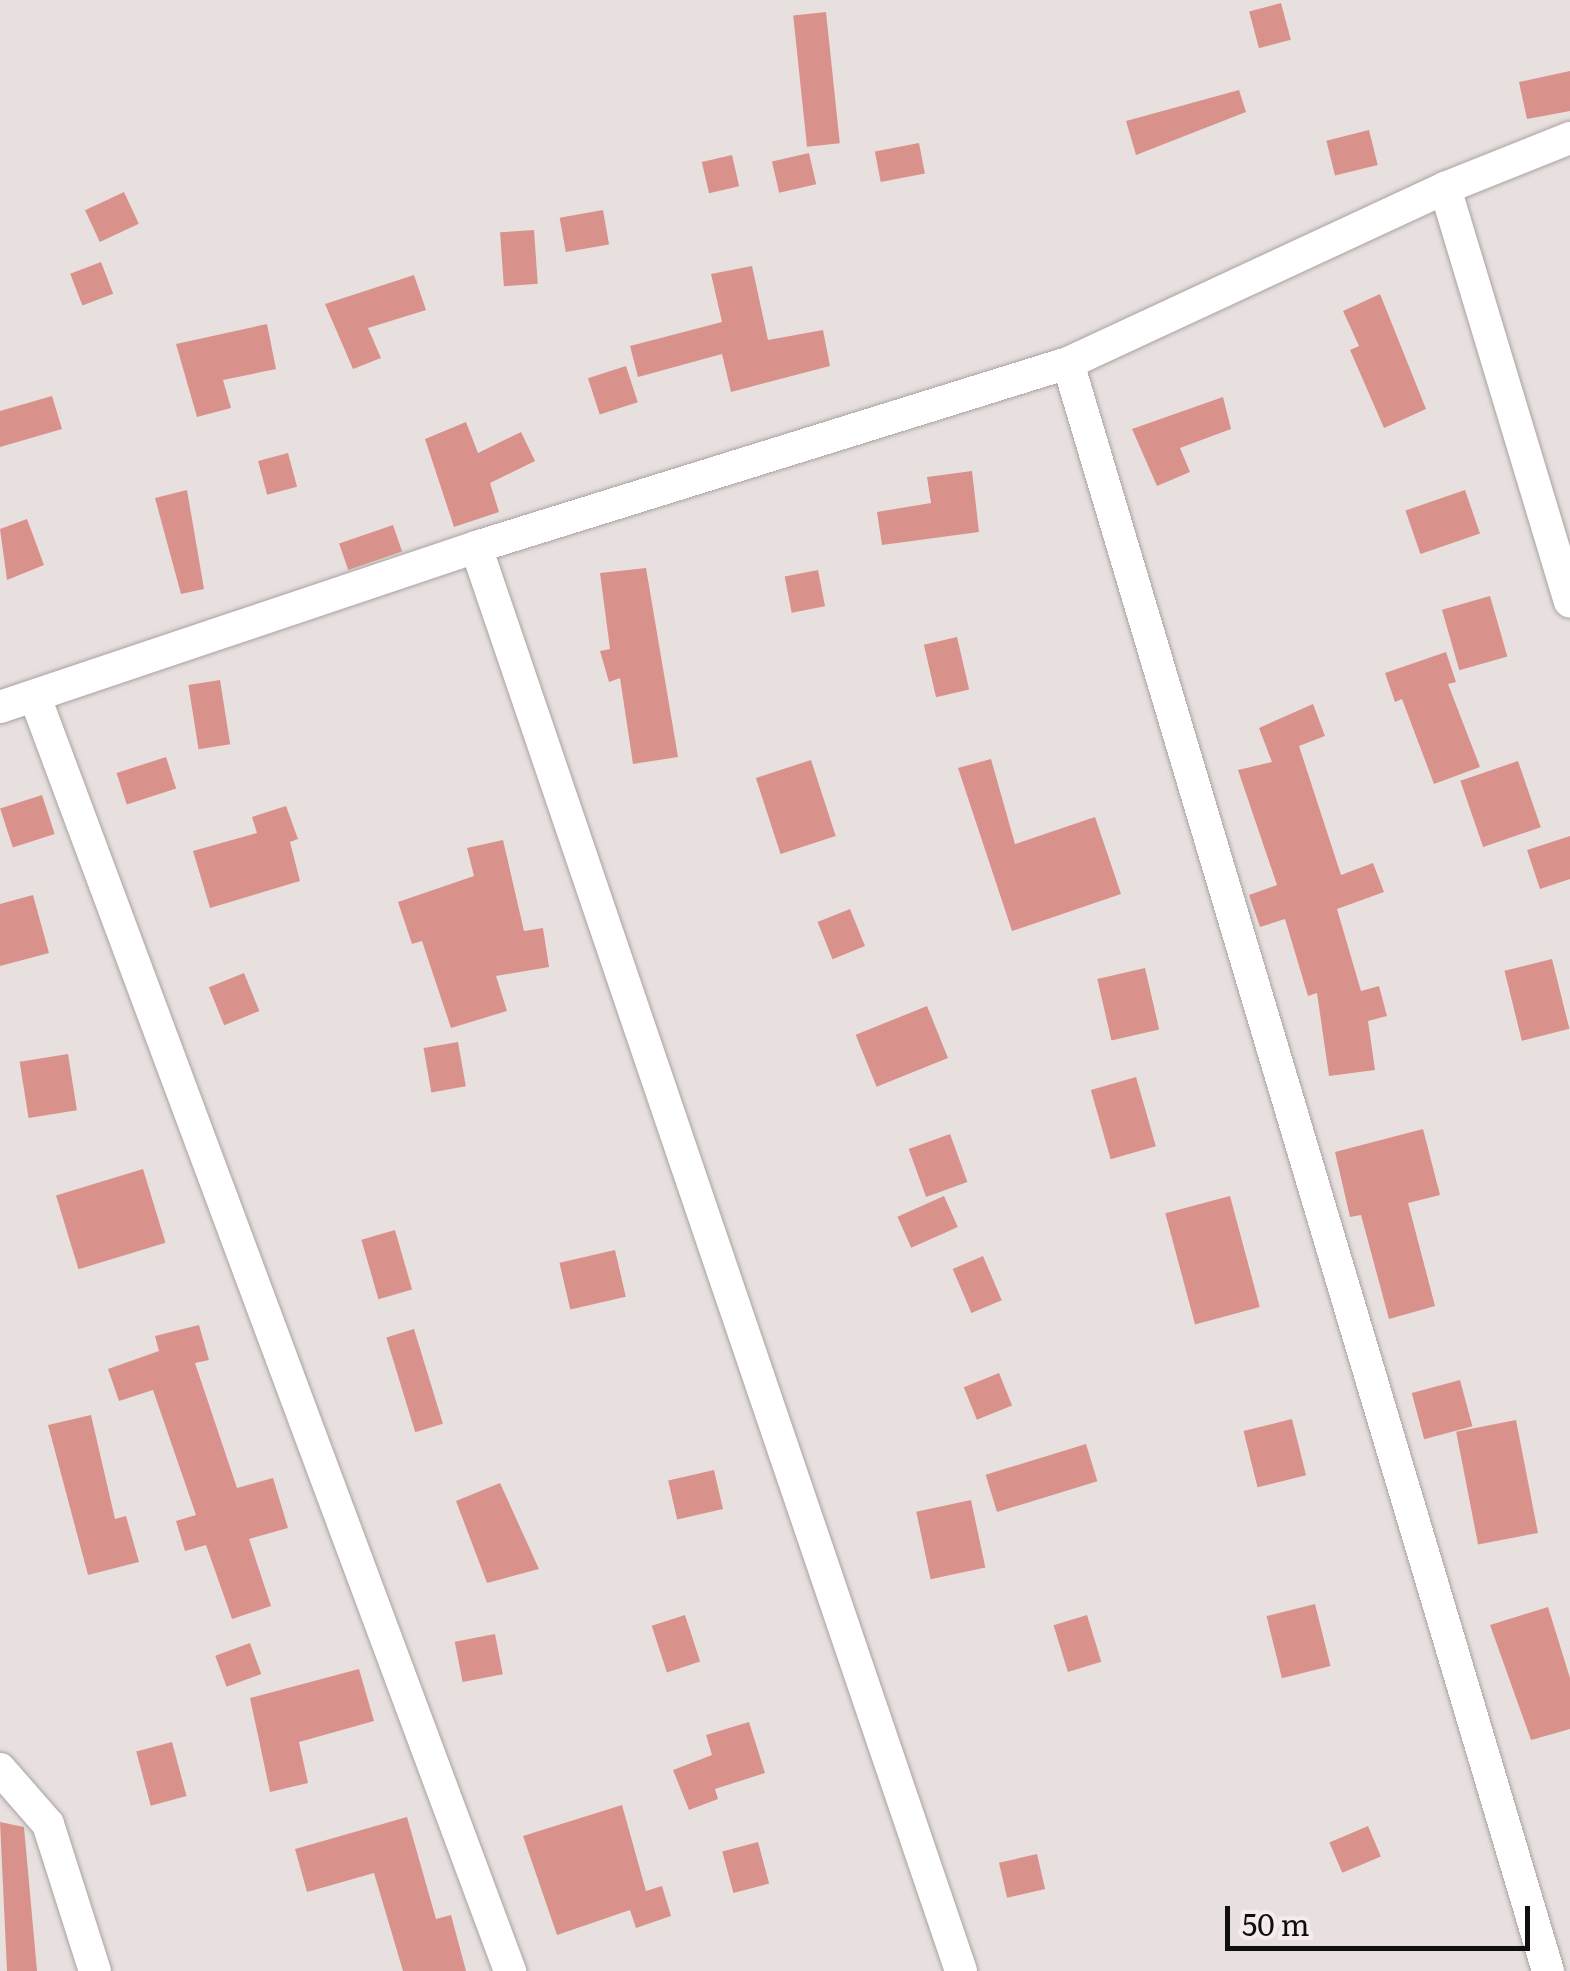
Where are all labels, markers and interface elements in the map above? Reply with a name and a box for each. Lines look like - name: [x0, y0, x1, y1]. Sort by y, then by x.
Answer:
- scale bar: [1230, 1886, 1535, 1948]
- text: 50 m: [1242, 1901, 1310, 1945]

